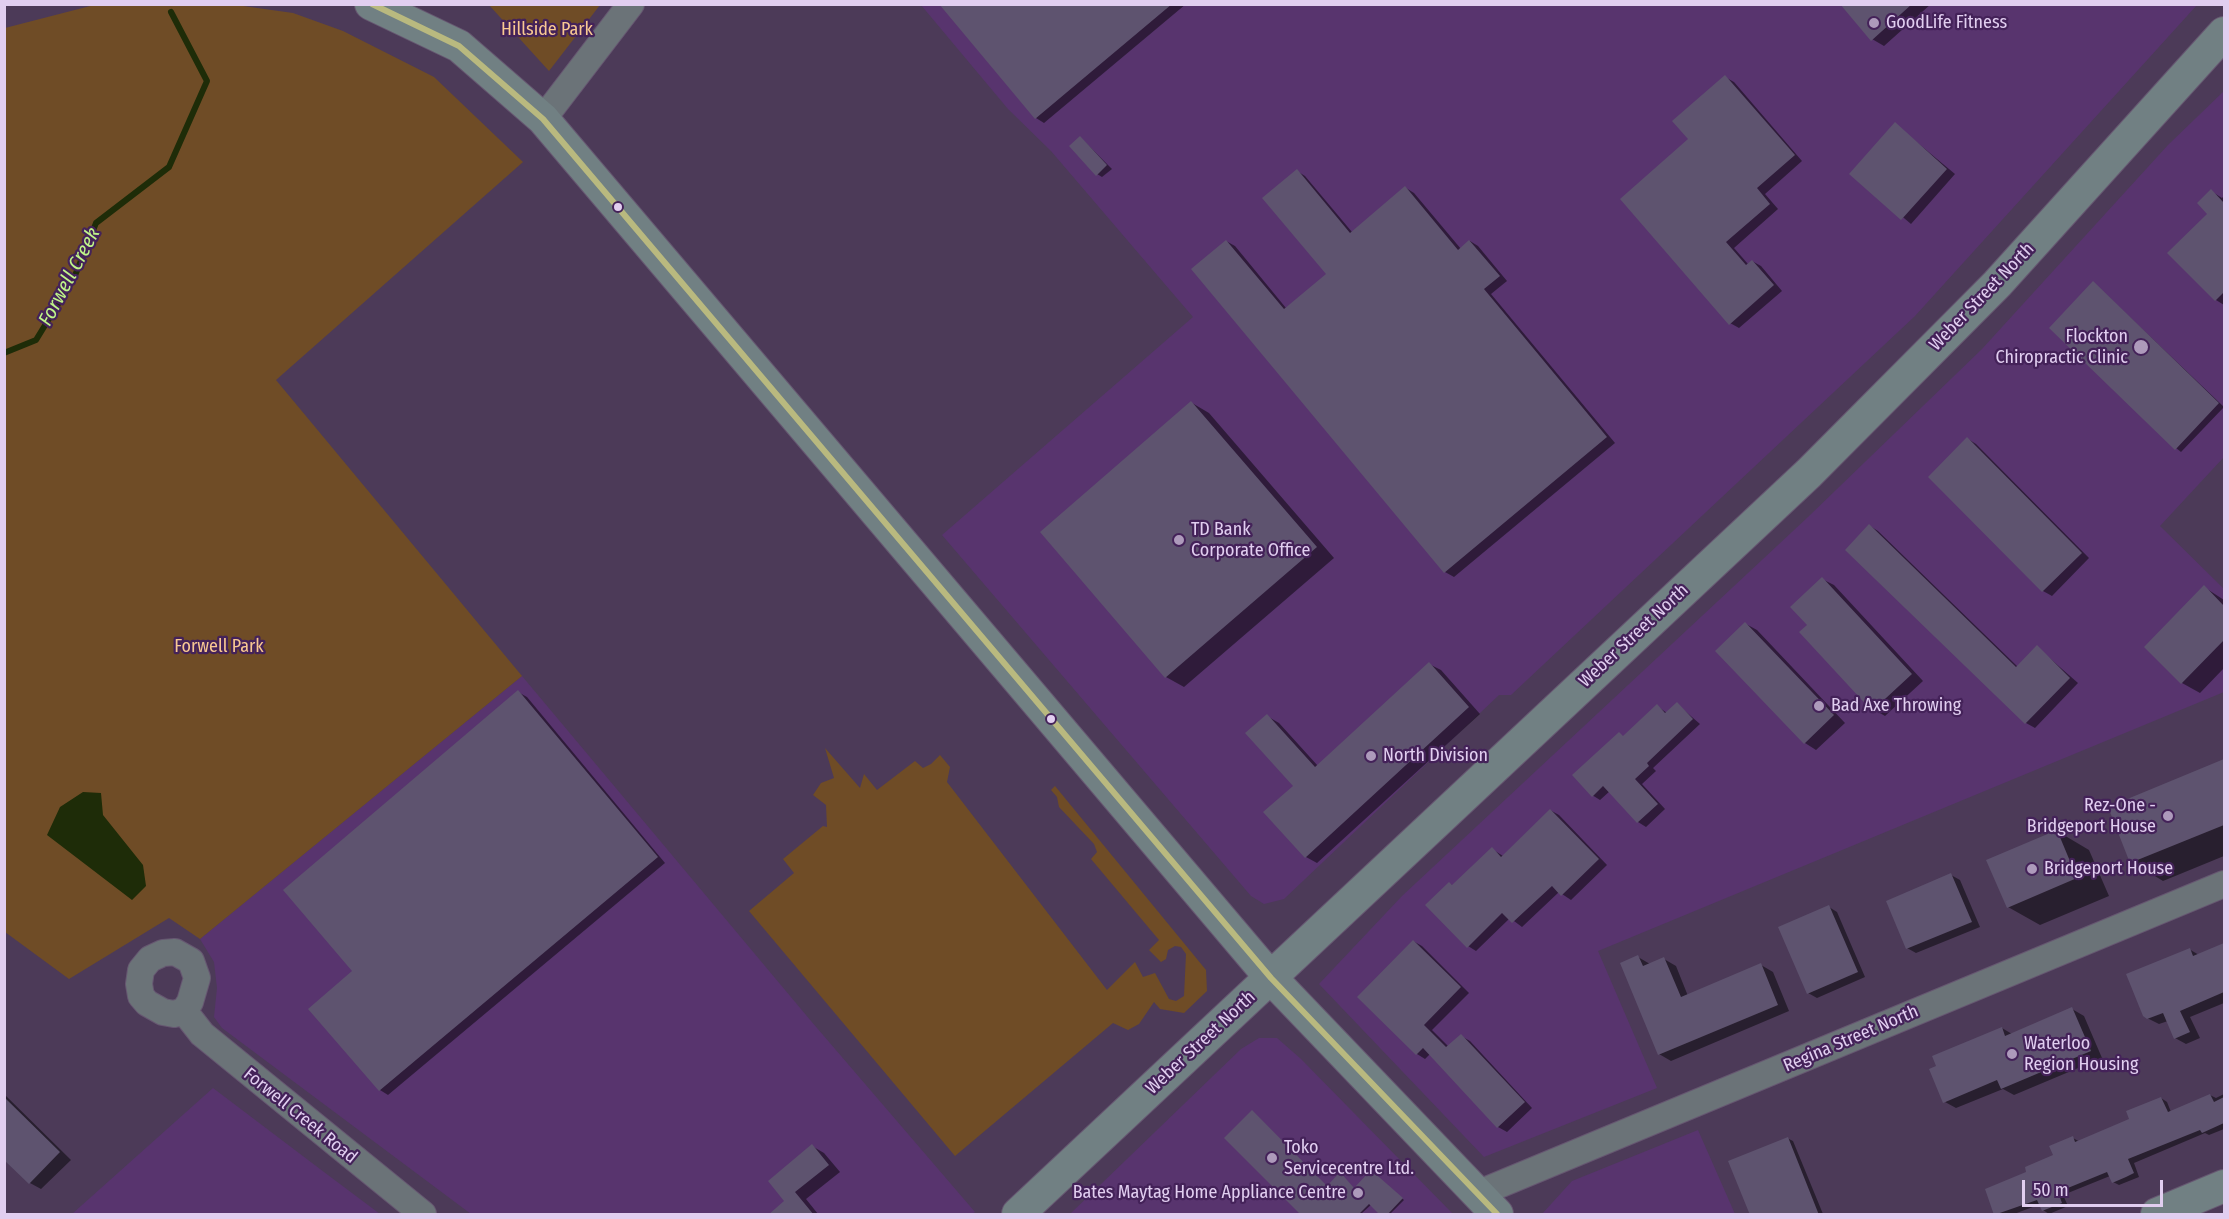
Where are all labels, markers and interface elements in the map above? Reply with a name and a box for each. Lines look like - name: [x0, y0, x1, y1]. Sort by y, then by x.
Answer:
- place label: GoodLife Fitness: [1886, 12, 2007, 34]
- marker: GoodLife Fitness: [1867, 16, 1881, 30]
- park label: Hillside Park: [501, 19, 593, 41]
- unlabelled marker: [612, 201, 624, 213]
- water label: Forwell Creek: [34, 224, 106, 330]
- street label: Weber Street North: [1925, 239, 2039, 355]
- place label: Flockton Chiropractic Clinic: [1996, 326, 2128, 368]
- marker: Flockton Chiropractic Clinic: [2132, 338, 2150, 356]
- place label: TD Bank Corporate Office: [1191, 519, 1310, 562]
- marker: TD Bank Corporate Office: [1172, 533, 1186, 547]
- street label: Weber Street North: [1575, 580, 1693, 692]
- park label: Forwell Park: [174, 636, 264, 658]
- place label: Bad Axe Throwing: [1831, 695, 1961, 717]
- marker: Bad Axe Throwing: [1812, 699, 1826, 713]
- unlabelled marker: [1045, 713, 1057, 725]
- place label: North Division: [1383, 745, 1488, 767]
- marker: North Division: [1364, 749, 1378, 763]
- place label: Rez-One - Bridgeport House: [2027, 795, 2156, 838]
- marker: Rez-One - Bridgeport House: [2161, 809, 2175, 823]
- place label: Bridgeport House: [2044, 858, 2173, 880]
- marker: Bridgeport House: [2025, 862, 2039, 876]
- street label: Weber Street North: [1142, 987, 1260, 1099]
- street label: Regina Street North: [1780, 1001, 1922, 1077]
- place label: Waterloo Region Housing: [2024, 1033, 2139, 1076]
- marker: Waterloo Region Housing: [2005, 1047, 2019, 1061]
- street label: Forwell Creek Road: [239, 1064, 361, 1168]
- place label: Toko Servicecentre Ltd.: [1284, 1137, 1414, 1180]
- marker: Toko Servicecentre Ltd.: [1265, 1151, 1279, 1165]
- scale bar: [2025, 1168, 2166, 1206]
- text: 50 m: [2033, 1179, 2069, 1201]
- place label: Bates Maytag Home Appliance Centre: [1073, 1182, 1346, 1204]
- marker: Bates Maytag Home Appliance Centre: [1351, 1186, 1365, 1200]

